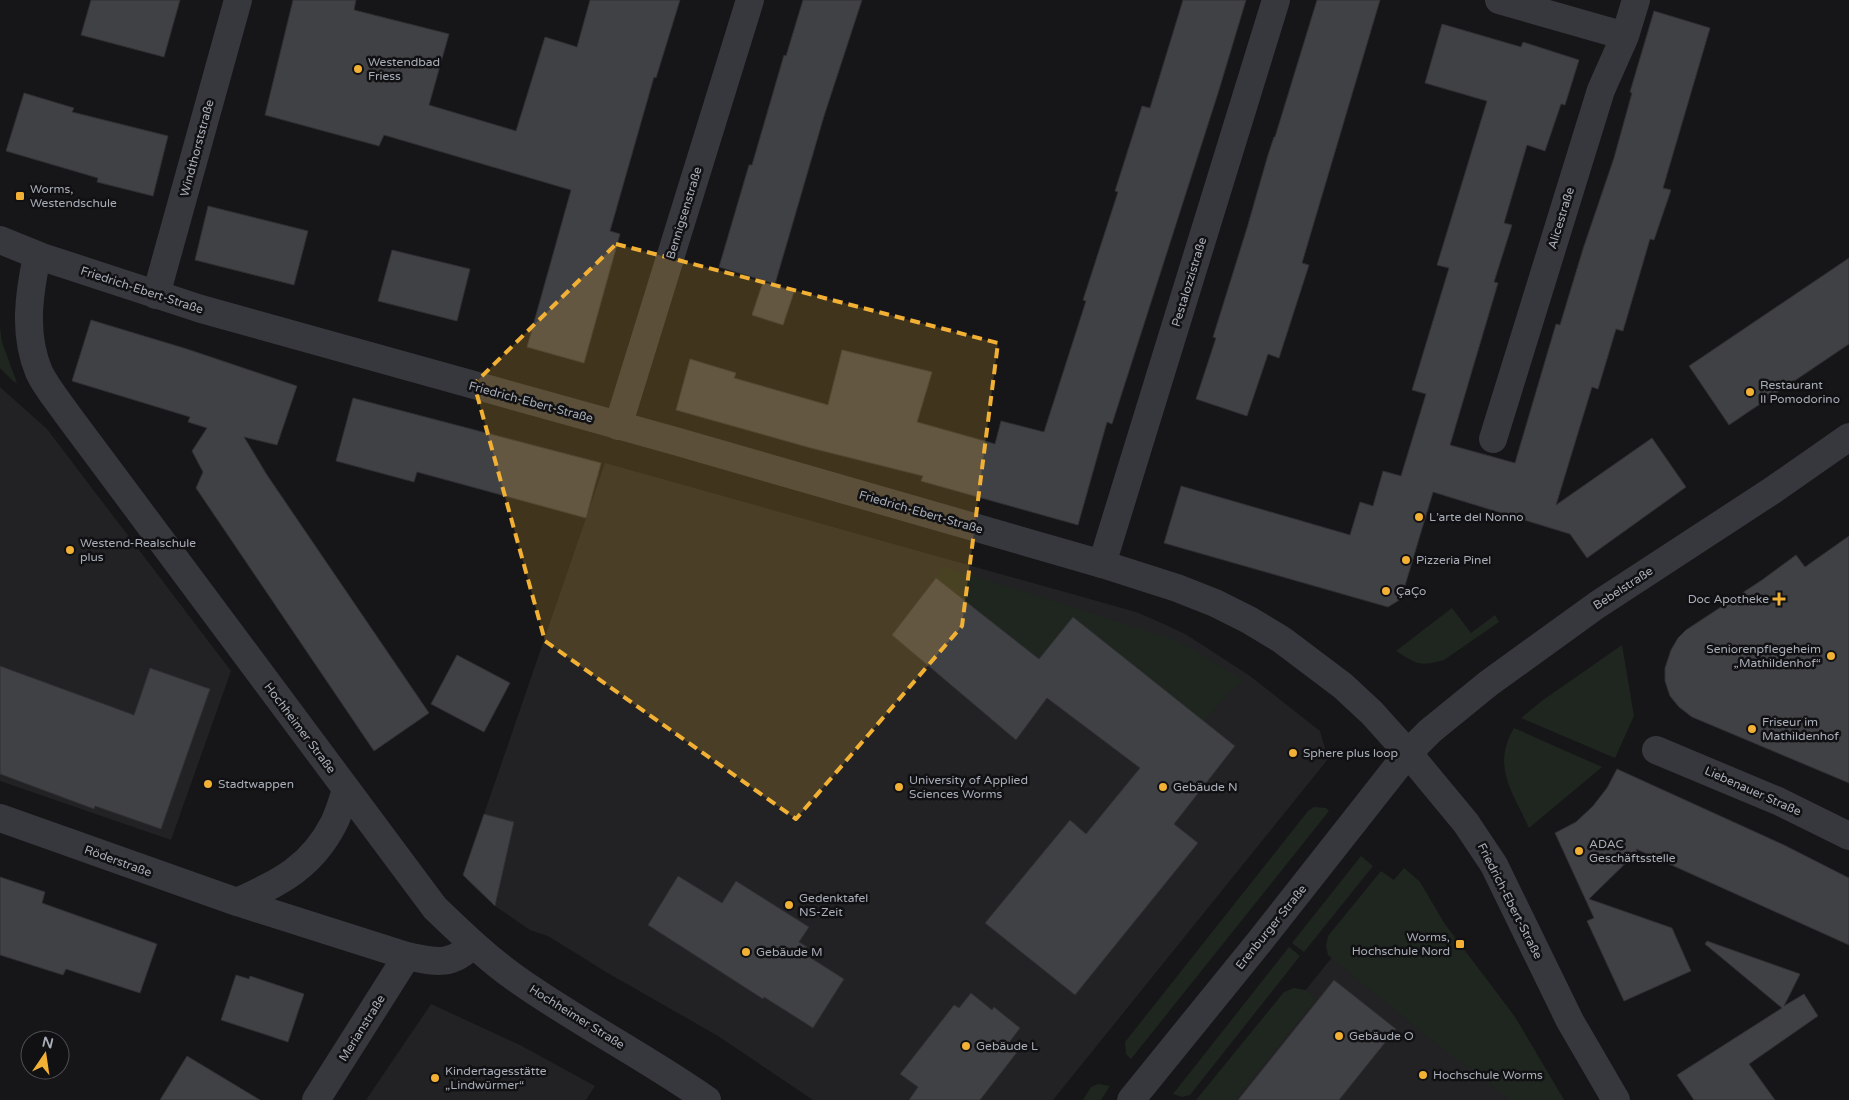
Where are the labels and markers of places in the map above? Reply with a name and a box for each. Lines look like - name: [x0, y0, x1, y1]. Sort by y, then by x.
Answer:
- place label: Westendbad Friess: [368, 55, 440, 83]
- marker: Westendbad Friess: [352, 63, 364, 75]
- place label: Worms, Westendschule: [30, 182, 117, 210]
- marker: Worms, Westendschule: [14, 190, 26, 202]
- place label: Restaurant Il Pomodorino: [1760, 378, 1840, 406]
- marker: Restaurant Il Pomodorino: [1744, 386, 1756, 398]
- place label: L’arte del Nonno: [1429, 510, 1524, 524]
- marker: L’arte del Nonno: [1413, 511, 1425, 523]
- place label: Westend-Realschule plus: [80, 536, 196, 564]
- marker: Westend-Realschule plus: [64, 544, 76, 556]
- place label: Pizzeria Pinel: [1416, 553, 1491, 567]
- marker: Pizzeria Pinel: [1400, 554, 1412, 566]
- place label: ÇaÇo: [1396, 584, 1426, 598]
- marker: ÇaÇo: [1380, 585, 1392, 597]
- place label: Doc Apotheke: [1688, 592, 1769, 606]
- marker: Doc Apotheke: [1773, 593, 1785, 605]
- place label: Seniorenpflegeheim „Mathildenhof“: [1706, 642, 1821, 670]
- marker: Seniorenpflegeheim „Mathildenhof“: [1825, 650, 1837, 662]
- place label: Friseur im Mathildenhof: [1762, 715, 1839, 743]
- marker: Friseur im Mathildenhof: [1746, 723, 1758, 735]
- place label: Sphere plus loop: [1303, 746, 1398, 760]
- marker: Sphere plus loop: [1287, 747, 1299, 759]
- place label: University of Applied Sciences Worms: [909, 773, 1028, 801]
- place label: Stadtwappen: [218, 777, 294, 791]
- marker: Stadtwappen: [202, 778, 214, 790]
- place label: Gebäude N: [1173, 780, 1238, 794]
- marker: University of Applied Sciences Worms: [893, 781, 905, 793]
- marker: Gebäude N: [1157, 781, 1169, 793]
- place label: ADAC Geschäftsstelle: [1589, 837, 1676, 865]
- marker: ADAC Geschäftsstelle: [1573, 845, 1585, 857]
- place label: Gedenktafel NS-Zeit: [799, 891, 868, 919]
- marker: Gedenktafel NS-Zeit: [783, 899, 795, 911]
- place label: Worms, Hochschule Nord: [1352, 930, 1450, 958]
- marker: Worms, Hochschule Nord: [1454, 938, 1466, 950]
- place label: Gebäude M: [756, 945, 823, 959]
- marker: Gebäude M: [740, 946, 752, 958]
- place label: Gebäude O: [1349, 1029, 1414, 1043]
- marker: Gebäude O: [1333, 1030, 1345, 1042]
- place label: Gebäude L: [976, 1039, 1038, 1053]
- marker: Gebäude L: [960, 1040, 972, 1052]
- place label: Kindertagesstätte „Lindwürmer“: [445, 1064, 547, 1092]
- place label: Hochschule Worms: [1433, 1068, 1543, 1082]
- marker: Hochschule Worms: [1417, 1069, 1429, 1081]
- marker: Kindertagesstätte „Lindwürmer“: [429, 1072, 441, 1084]

